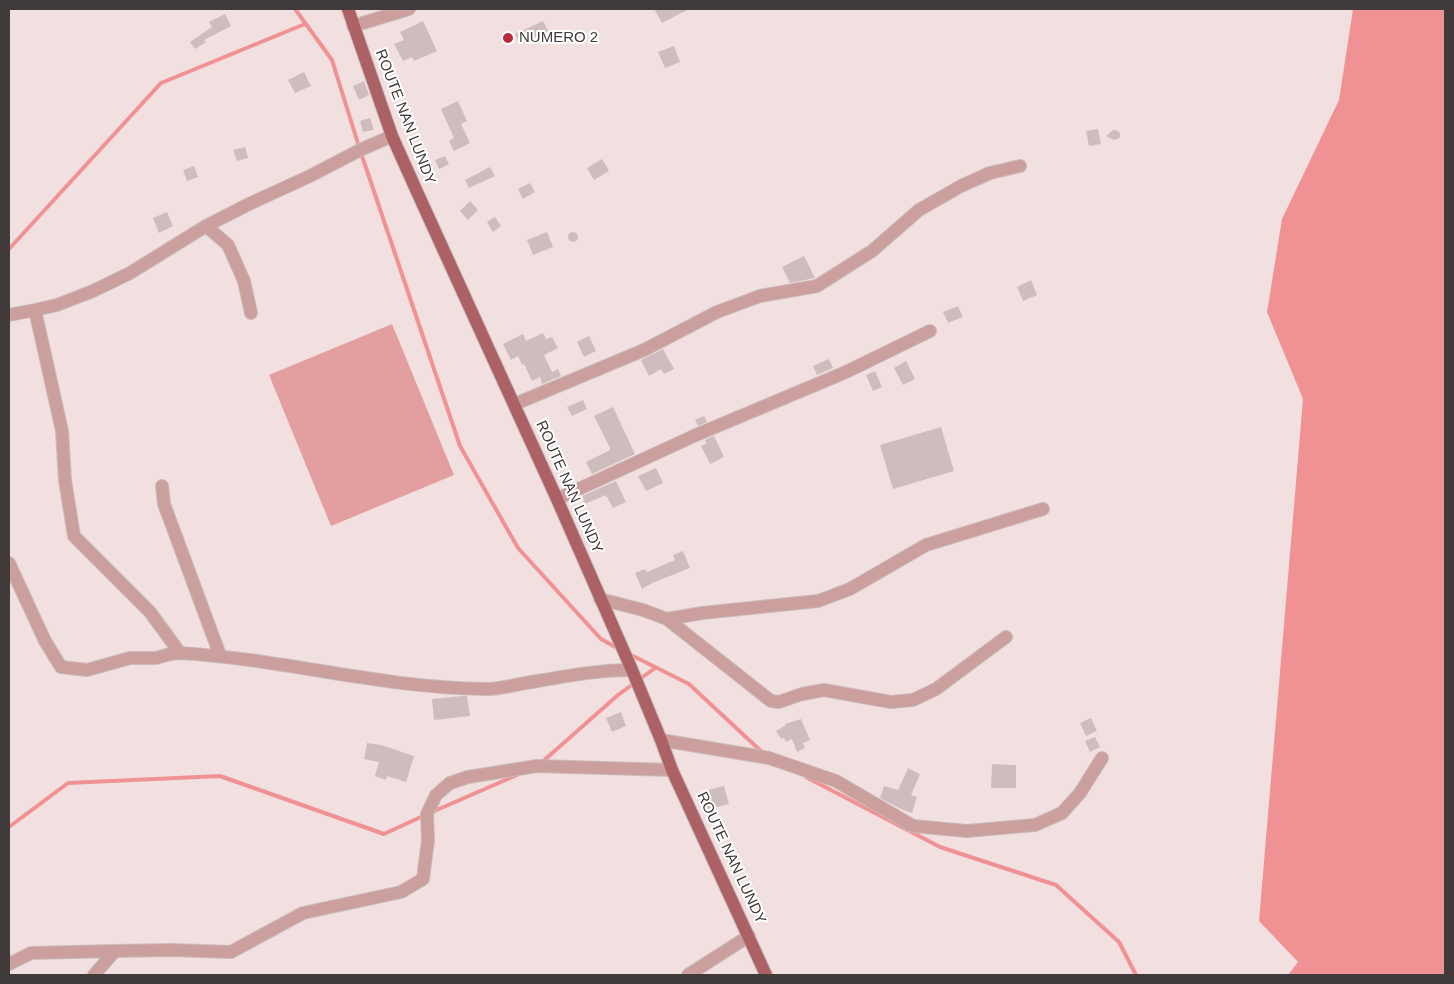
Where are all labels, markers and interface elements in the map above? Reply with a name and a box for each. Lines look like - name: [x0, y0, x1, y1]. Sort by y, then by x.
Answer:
- place label: NUMERO 2: [519, 29, 598, 47]
- marker: NUMERO 2: [501, 31, 515, 45]
- street label: ROUTE NAN LUNDY: [371, 47, 439, 187]
- street label: ROUTE NAN LUNDY: [532, 418, 606, 556]
- street label: ROUTE NAN LUNDY: [693, 789, 769, 927]

